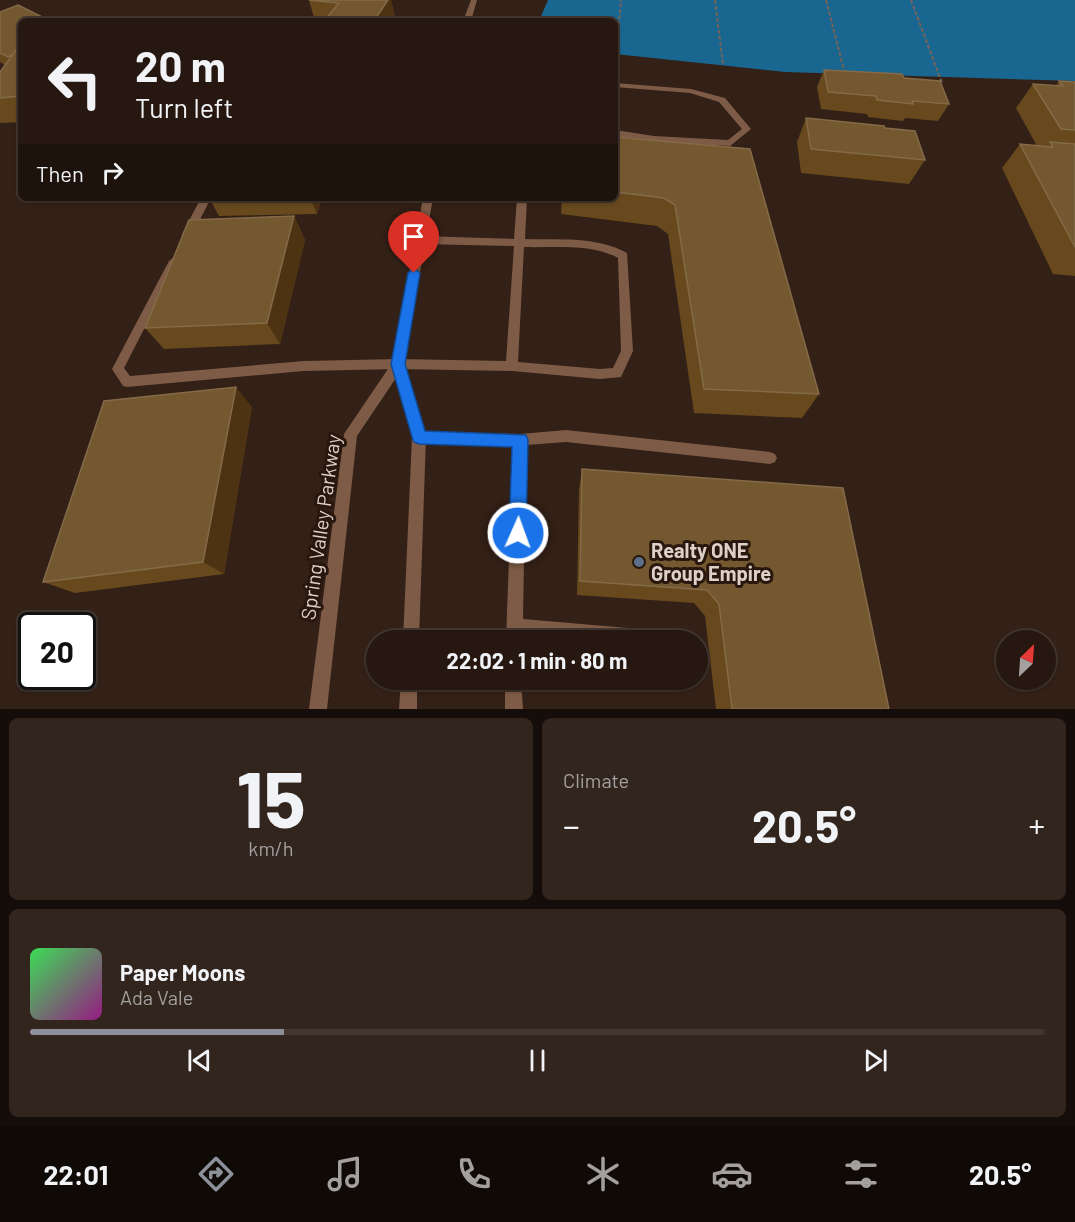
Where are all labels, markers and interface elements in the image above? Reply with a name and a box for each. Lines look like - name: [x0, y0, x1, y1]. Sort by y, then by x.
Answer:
- text: 20 m: [135, 40, 226, 90]
- icon: left: [36, 42, 114, 120]
- text: Turn left: [135, 91, 233, 123]
- icon: right: [96, 156, 129, 189]
- text: Then: [36, 160, 84, 186]
- pin: [388, 211, 439, 273]
- icon: arrive: [397, 220, 430, 253]
- street label: Spring Valley Parkway: [295, 433, 345, 621]
- position arrow: [486, 501, 550, 565]
- place label: Realty ONE Group Empire: [651, 538, 771, 585]
- marker: Realty ONE Group Empire: [632, 555, 646, 569]
- speed limit sign: 20: [18, 612, 96, 690]
- north arrow: [996, 630, 1056, 690]
- map controls: [996, 630, 1056, 690]
- text: 22:02 · 1 min · 80 m: [447, 647, 627, 673]
- text: 15: [236, 750, 306, 844]
- text: Climate: [563, 768, 629, 792]
- text: 20.5°: [752, 798, 856, 852]
- text: −: [563, 805, 580, 845]
- text: +: [1029, 805, 1045, 845]
- text: km/h: [248, 836, 294, 860]
- text: Paper Moons: [120, 959, 245, 985]
- text: Ada Vale: [120, 985, 193, 1009]
- icon: previous: [183, 1044, 216, 1077]
- icon: pause: [521, 1044, 554, 1077]
- icon: next: [859, 1044, 892, 1077]
- icon: directions: [195, 1153, 237, 1195]
- icon: music: [324, 1153, 366, 1195]
- icon: phone: [453, 1153, 495, 1195]
- icon: climate: [582, 1153, 624, 1195]
- icon: car: [711, 1153, 753, 1195]
- icon: filters: [840, 1153, 882, 1195]
- text: 22:01: [43, 1158, 108, 1190]
- text: 20.5°: [969, 1158, 1032, 1190]

